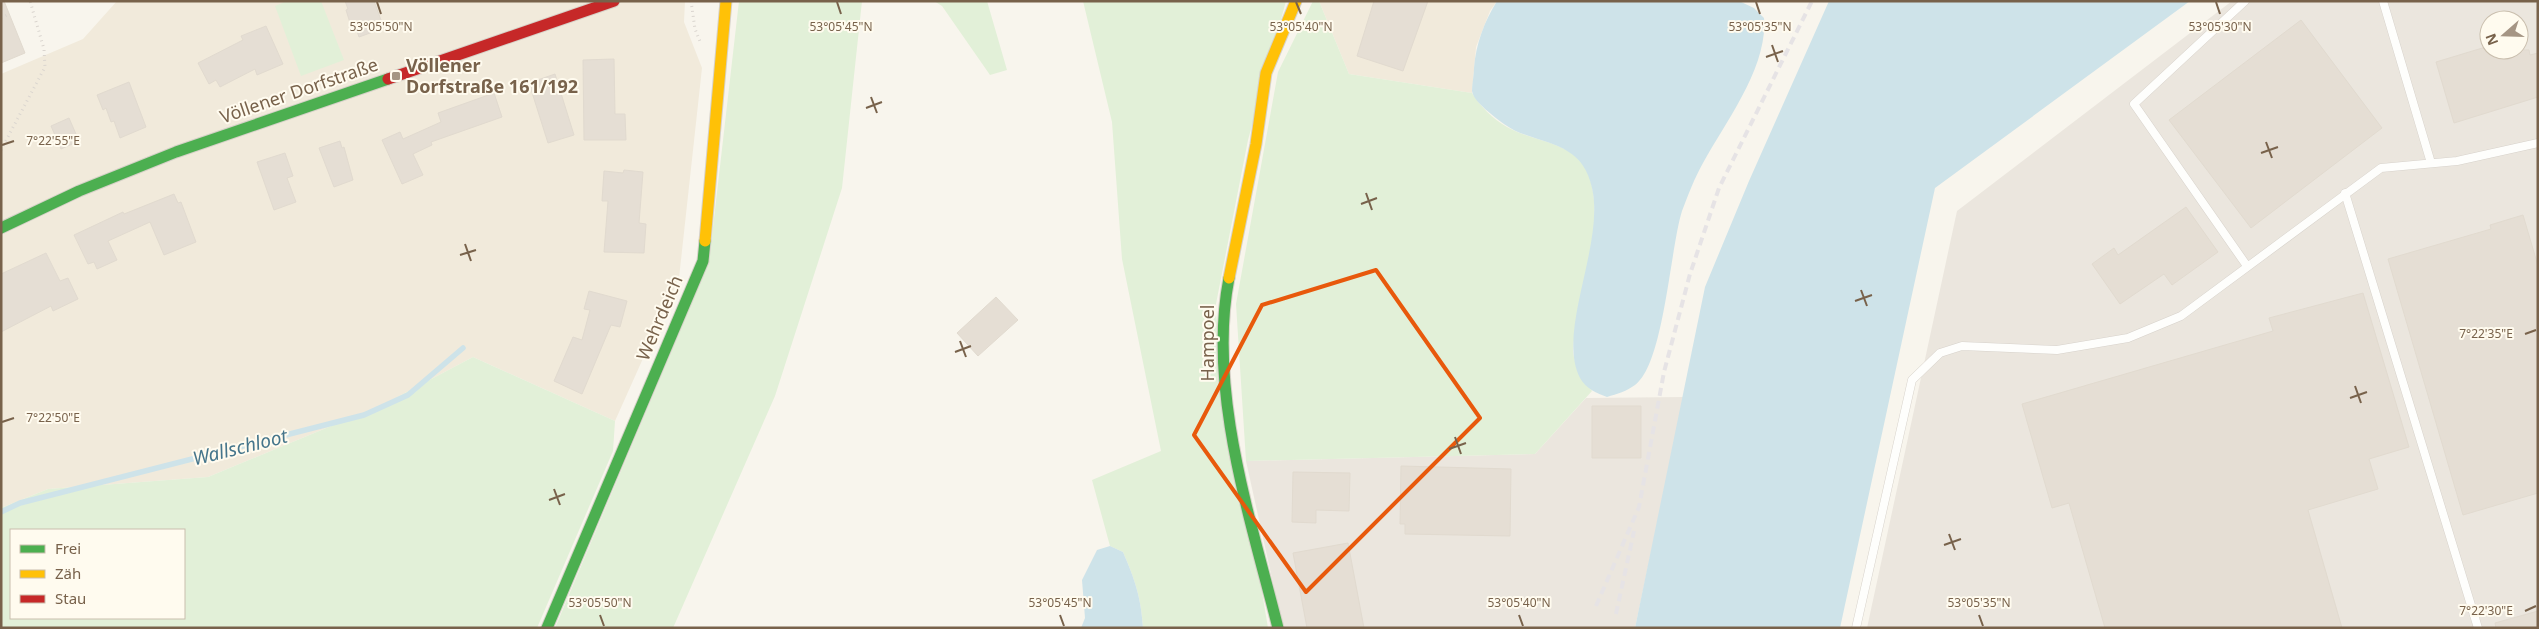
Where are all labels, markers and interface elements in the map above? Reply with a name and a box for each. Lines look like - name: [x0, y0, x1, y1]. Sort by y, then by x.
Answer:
- north arrow: [2479, 10, 2529, 60]
- text: 53°05'50"N: [349, 18, 413, 35]
- text: 53°05'45"N: [809, 18, 873, 35]
- text: 53°05'40"N: [1269, 18, 1333, 35]
- text: 53°05'35"N: [1728, 18, 1792, 35]
- text: 53°05'30"N: [2188, 18, 2252, 35]
- text: N: [2480, 31, 2502, 48]
- street label: Völlener Dorfstraße: [216, 52, 381, 128]
- place label: Völlener Dorfstraße 161/192: [406, 53, 578, 98]
- marker: Völlener Dorfstraße 161/192: [390, 70, 402, 82]
- text: 7°22'55"E: [26, 132, 80, 149]
- street label: Wehrdeich: [630, 271, 688, 364]
- street label: Hampoel: [1195, 304, 1219, 382]
- text: 7°22'35"E: [2459, 325, 2513, 342]
- text: 7°22'50"E: [26, 409, 80, 426]
- water label: Wallschloot: [190, 422, 291, 471]
- legend: [10, 529, 185, 619]
- text: Frei: [55, 538, 81, 558]
- text: Zäh: [55, 563, 81, 583]
- text: Stau: [55, 588, 86, 608]
- text: 53°05'50"N: [568, 594, 632, 611]
- text: 53°05'45"N: [1028, 594, 1092, 611]
- text: 53°05'40"N: [1487, 594, 1551, 611]
- text: 53°05'35"N: [1947, 594, 2011, 611]
- text: 7°22'30"E: [2459, 602, 2513, 619]

